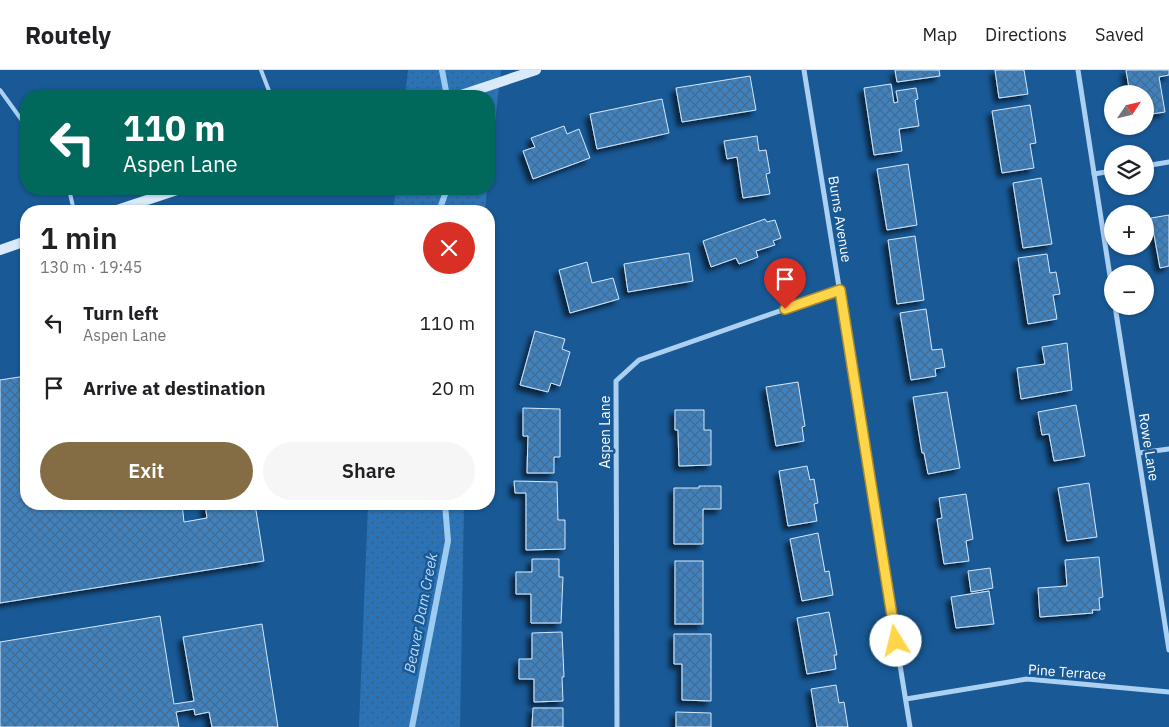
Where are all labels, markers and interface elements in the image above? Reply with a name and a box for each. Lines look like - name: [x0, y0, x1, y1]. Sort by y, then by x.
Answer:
- text: Routely: [25, 19, 111, 51]
- text: Map: [922, 23, 957, 46]
- text: Directions: [985, 23, 1067, 46]
- text: Saved: [1095, 23, 1144, 46]
- north arrow: [1104, 85, 1154, 135]
- map controls: [1104, 85, 1154, 315]
- text: 110 m: [123, 105, 226, 151]
- icon: left: [40, 110, 105, 175]
- button: layers: [1104, 145, 1154, 195]
- text: Aspen Lane: [123, 149, 238, 178]
- street label: Burns Avenue: [824, 175, 856, 264]
- button: +: [1104, 205, 1154, 255]
- text: 1 min: [40, 218, 118, 257]
- button: close: [423, 222, 475, 274]
- text: 130 m · 19:45: [40, 257, 142, 277]
- pin: [764, 258, 806, 309]
- icon: arrive: [771, 265, 799, 293]
- button: −: [1104, 265, 1154, 315]
- text: Turn left: [83, 301, 159, 325]
- icon: left: [40, 309, 68, 337]
- text: 110 m: [420, 311, 475, 335]
- text: Aspen Lane: [83, 325, 166, 345]
- icon: arrive: [40, 374, 68, 402]
- text: Arrive at destination: [83, 376, 266, 400]
- text: 20 m: [431, 376, 475, 400]
- street label: Aspen Lane: [596, 395, 614, 468]
- street label: Rowe Lane: [1135, 412, 1163, 482]
- button: Exit: [40, 442, 253, 500]
- button: Share: [263, 442, 475, 500]
- water label: Beaver Dam Creek: [400, 551, 441, 674]
- position arrow: [869, 614, 921, 666]
- street label: Pine Terrace: [1027, 660, 1107, 684]

